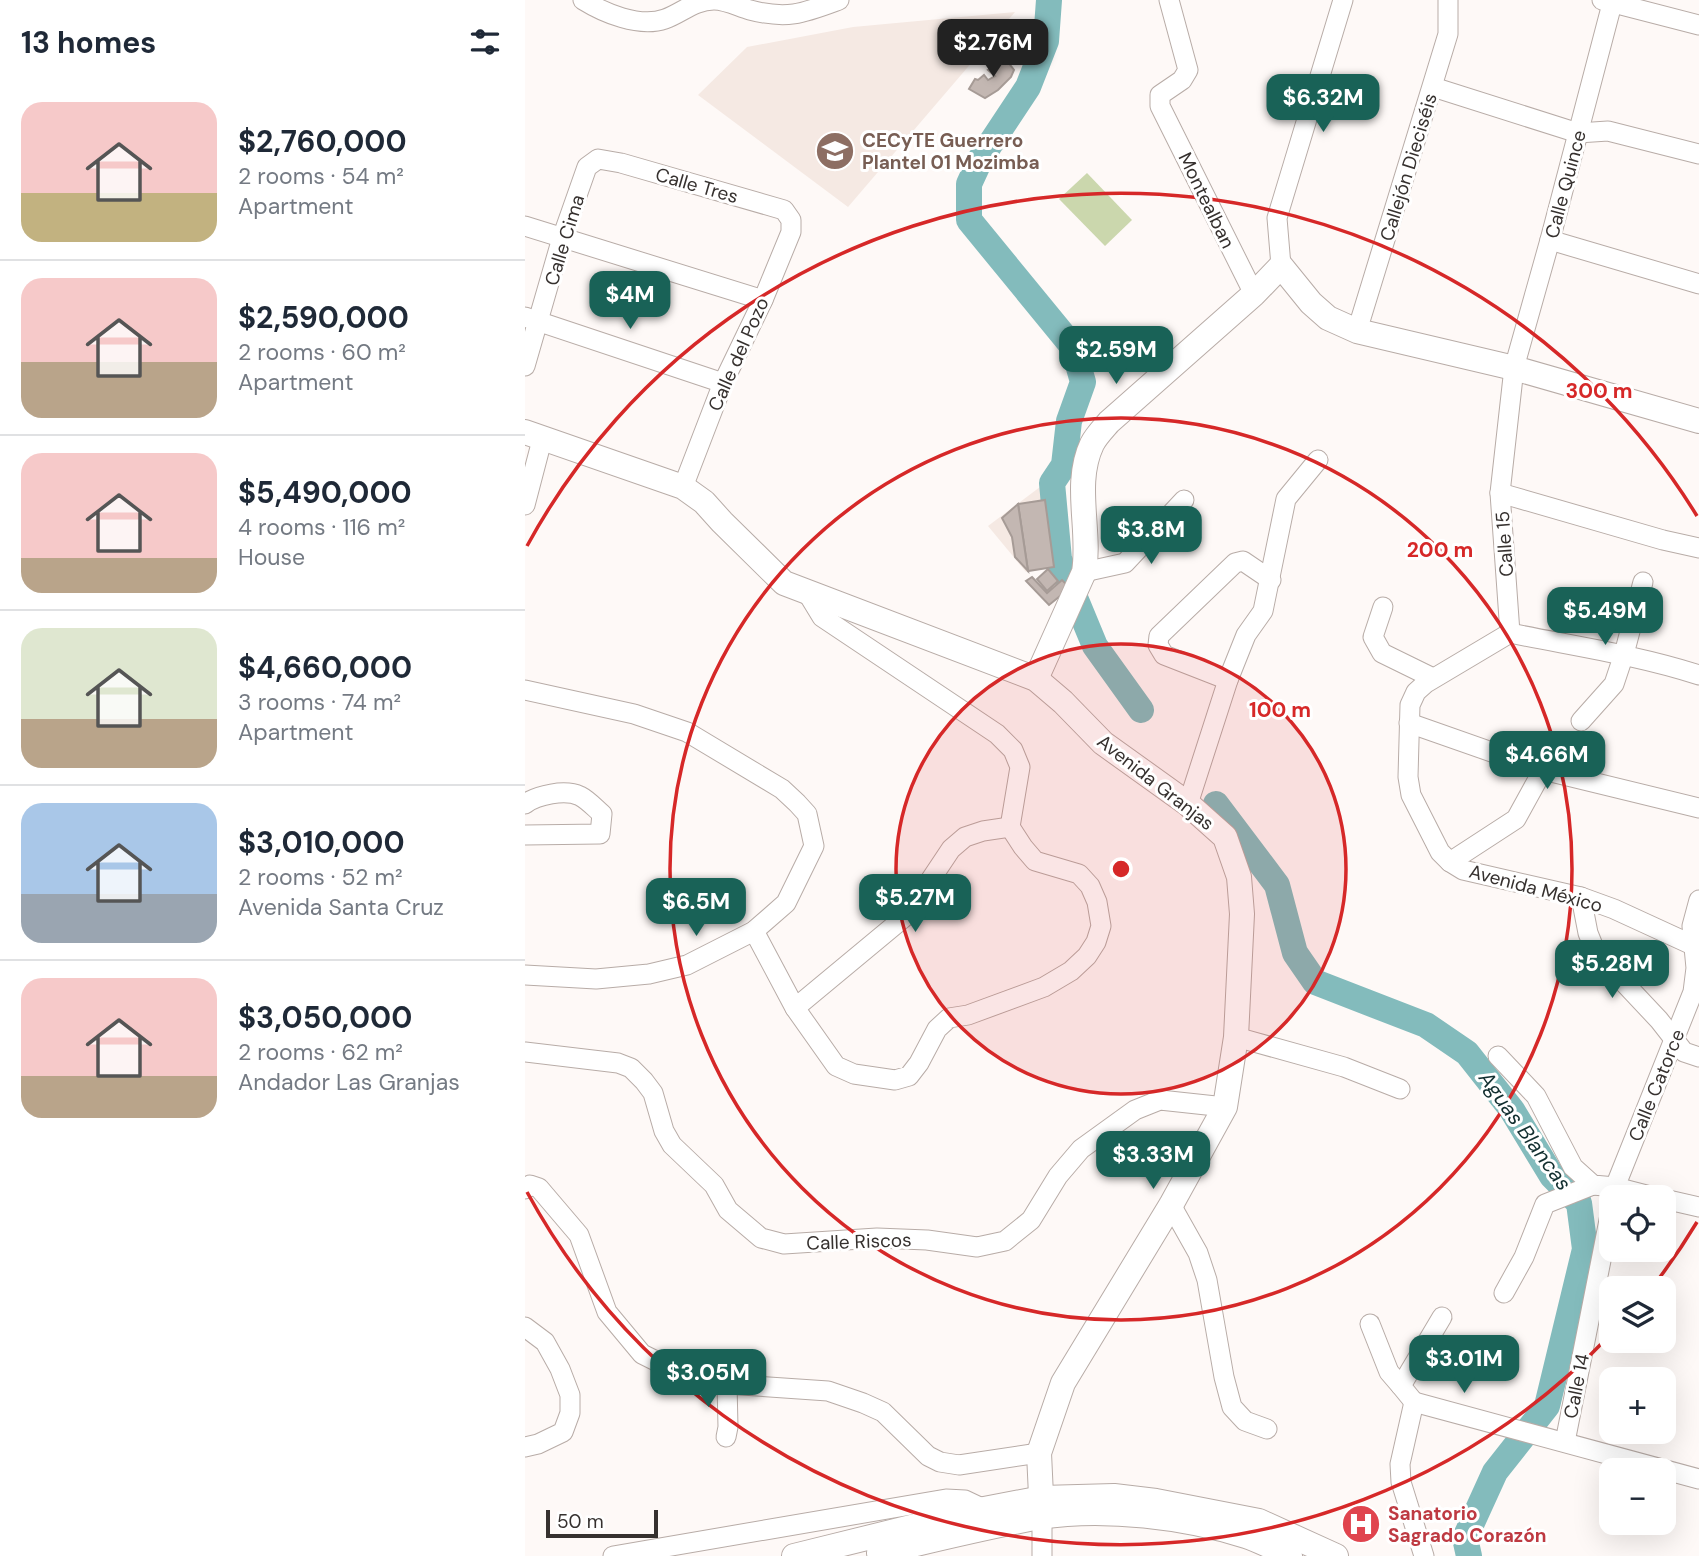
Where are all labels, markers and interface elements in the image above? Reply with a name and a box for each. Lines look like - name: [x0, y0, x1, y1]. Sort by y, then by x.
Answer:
- pin: $2.76M: [936, 20, 1050, 79]
- text: 13 homes: [21, 23, 156, 62]
- icon: filters: [466, 23, 504, 61]
- text: $2.76M: [953, 27, 1033, 57]
- pin: $6.32M: [1266, 74, 1380, 134]
- text: $6.32M: [1282, 82, 1364, 112]
- street label: Callejón Dieciséis: [1374, 90, 1443, 244]
- text: $2,760,000: [238, 122, 407, 161]
- street label: Calle Quince: [1539, 127, 1592, 241]
- place label: CECyTE Guerrero Plantel 01 Mozimba: [862, 128, 1040, 175]
- icon: home: [77, 130, 161, 214]
- school or university icon: CECyTE Guerrero Plantel 01 Mozimba: [814, 130, 856, 172]
- street label: Montealban: [1173, 148, 1241, 252]
- text: 2 rooms · 54 m²: [238, 161, 404, 191]
- street label: Calle Tres: [653, 162, 741, 209]
- text: Apartment: [238, 191, 353, 221]
- street label: Calle Cima: [539, 192, 590, 289]
- pin: $4M: [596, 272, 664, 331]
- text: $4M: [605, 279, 655, 309]
- street label: Calle del Pozo: [702, 293, 775, 415]
- text: $2,590,000: [238, 298, 409, 337]
- icon: home: [77, 306, 161, 390]
- pin: $2.59M: [1059, 326, 1173, 386]
- text: $2.59M: [1075, 334, 1157, 364]
- text: 2 rooms · 60 m²: [238, 337, 406, 367]
- text: Apartment: [238, 367, 353, 397]
- text: 300 m: [1566, 377, 1632, 405]
- text: $5,490,000: [238, 473, 412, 512]
- icon: home: [77, 481, 161, 565]
- pin: $3.8M: [1102, 506, 1200, 566]
- street label: Calle 15: [1490, 510, 1519, 578]
- text: 4 rooms · 116 m²: [238, 512, 405, 542]
- text: $3.8M: [1117, 514, 1185, 544]
- text: 200 m: [1407, 536, 1473, 564]
- text: House: [238, 542, 305, 572]
- pin: $5.49M: [1548, 588, 1662, 647]
- text: $5.49M: [1563, 595, 1647, 625]
- text: $4,660,000: [238, 648, 412, 687]
- icon: home: [77, 656, 161, 740]
- text: 3 rooms · 74 m²: [238, 687, 401, 717]
- text: 100 m: [1249, 696, 1311, 724]
- text: Apartment: [238, 717, 353, 747]
- street label: Avenida Granjas: [1092, 729, 1219, 836]
- pin: $4.66M: [1490, 732, 1604, 791]
- text: $4.66M: [1505, 739, 1589, 769]
- text: $3,010,000: [238, 823, 405, 862]
- icon: home: [77, 831, 161, 915]
- centre of rings: [1109, 857, 1133, 881]
- street label: Avenida México: [1466, 859, 1605, 918]
- text: 2 rooms · 52 m²: [238, 862, 403, 892]
- pin: $5.27M: [858, 874, 972, 934]
- pin: $6.5M: [647, 878, 745, 938]
- text: $5.27M: [875, 882, 955, 912]
- text: $6.5M: [662, 886, 730, 916]
- text: Avenida Santa Cruz: [238, 892, 444, 922]
- pin: $5.28M: [1555, 940, 1669, 1000]
- text: $5.28M: [1571, 948, 1653, 978]
- text: $3,050,000: [238, 998, 412, 1037]
- icon: home: [77, 1006, 161, 1090]
- street label: Calle Catorce: [1623, 1025, 1690, 1145]
- text: 2 rooms · 62 m²: [238, 1037, 403, 1067]
- water label: Aguas Blancas: [1472, 1065, 1578, 1196]
- text: Andador Las Granjas: [238, 1067, 460, 1097]
- pin: $3.33M: [1096, 1132, 1210, 1191]
- text: $3.33M: [1112, 1139, 1194, 1169]
- map controls: [1599, 1185, 1676, 1535]
- button: locate: [1599, 1185, 1676, 1262]
- street label: Calle Riscos: [806, 1227, 912, 1256]
- button: layers: [1599, 1276, 1676, 1353]
- pin: $3.01M: [1407, 1336, 1521, 1395]
- text: $3.01M: [1425, 1343, 1503, 1373]
- pin: $3.05M: [651, 1350, 765, 1409]
- street label: Calle 14: [1558, 1351, 1595, 1421]
- text: $3.05M: [666, 1357, 750, 1387]
- button: +: [1599, 1367, 1676, 1444]
- button: −: [1599, 1458, 1676, 1535]
- place label: Sanatorio Sagrado Corazón: [1388, 1501, 1546, 1548]
- hospital icon: Sanatorio Sagrado Corazón: [1340, 1503, 1382, 1545]
- scale bar: [546, 1507, 658, 1539]
- text: 50 m: [557, 1509, 604, 1534]

